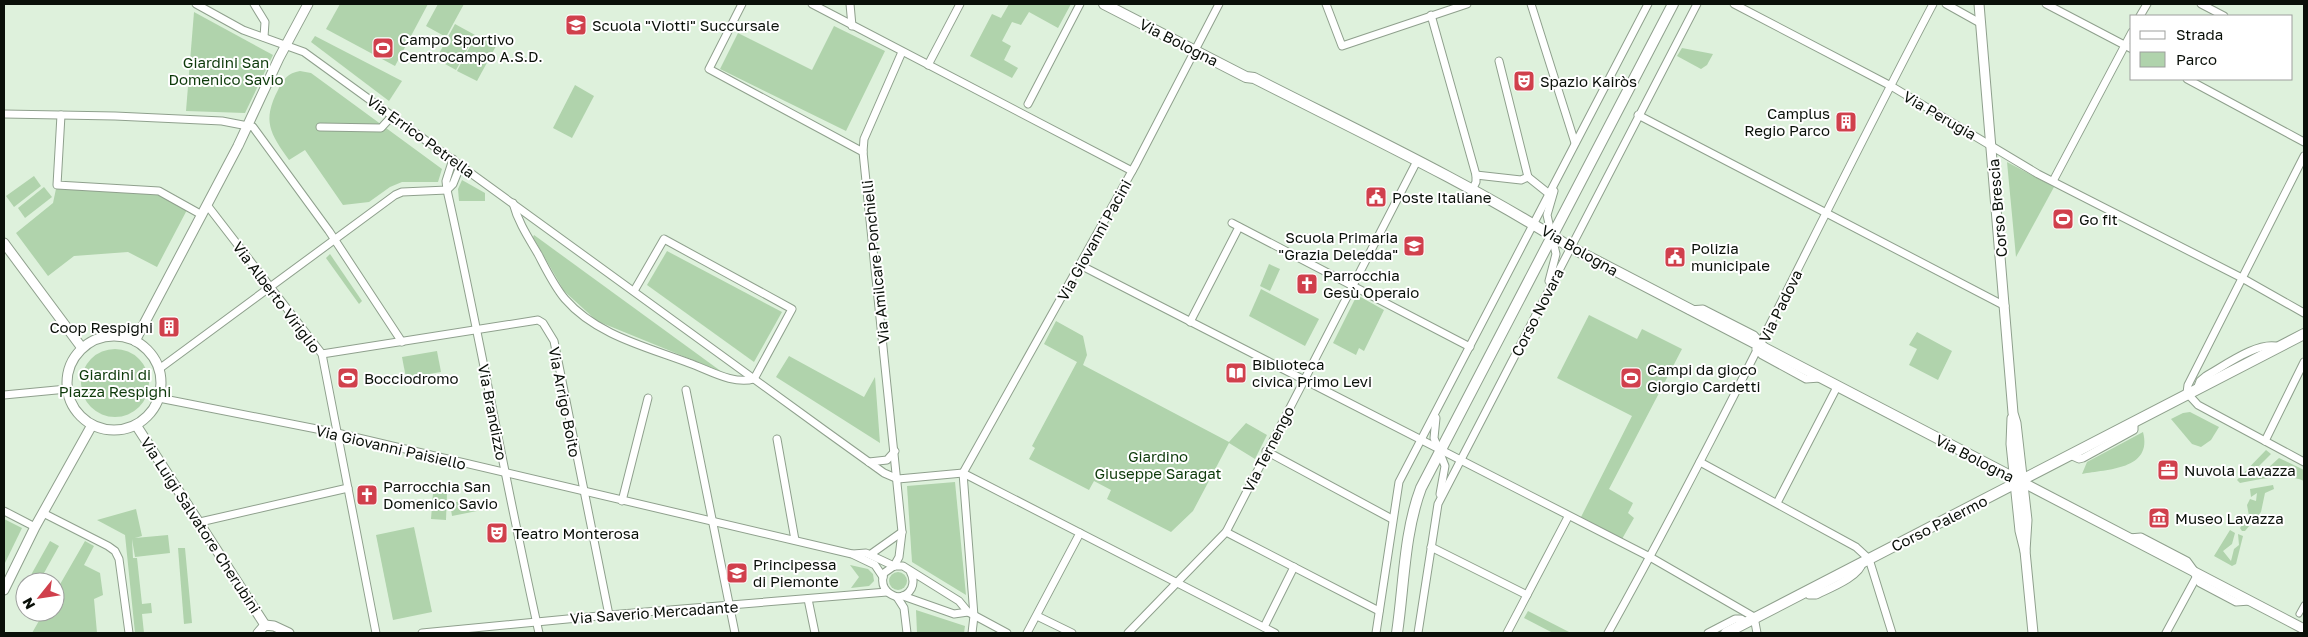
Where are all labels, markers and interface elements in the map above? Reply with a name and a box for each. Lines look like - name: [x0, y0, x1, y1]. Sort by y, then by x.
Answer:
- school or university icon: Scuola "Viotti" Succursale: [564, 13, 588, 37]
- street label: Via Bologna: [1137, 14, 1221, 70]
- legend: [2130, 15, 2293, 80]
- place label: Scuola "Viotti" Succursale: [592, 16, 780, 34]
- text: Strada: [2176, 25, 2223, 43]
- place label: Campo Sportivo Centrocampo A.S.D.: [399, 30, 543, 65]
- sports icon: Campo Sportivo Centrocampo A.S.D.: [371, 36, 395, 60]
- text: Parco: [2176, 50, 2217, 68]
- park label: Giardini San Domenico Savio: [169, 53, 283, 88]
- theatre icon: Spazio Kairòs: [1512, 69, 1536, 93]
- place label: Spazio Kairòs: [1540, 72, 1637, 90]
- street label: Via Perugia: [1900, 87, 1980, 143]
- street label: Via Errico Petrella: [364, 91, 478, 181]
- place label: Camplus Regio Parco: [1744, 104, 1830, 139]
- building icon: Camplus Regio Parco: [1834, 110, 1858, 134]
- street label: Corso Brescia: [1984, 158, 2010, 258]
- street label: Via Giovanni Pacini: [1053, 176, 1135, 304]
- street label: Via Amilcare Ponchielli: [857, 179, 893, 345]
- public building icon: Poste Italiane: [1364, 185, 1388, 209]
- place label: Poste Italiane: [1392, 188, 1492, 206]
- sports icon: Go fit: [2051, 207, 2075, 231]
- place label: Go fit: [2079, 210, 2118, 228]
- street label: Via Bologna: [1538, 221, 1622, 279]
- place label: Scuola Primaria "Grazia Deledda": [1278, 228, 1398, 263]
- school or university icon: Scuola Primaria "Grazia Deledda": [1402, 234, 1426, 258]
- street label: Via Alberto Viriglio: [229, 238, 325, 356]
- place label: Polizia municipale: [1691, 239, 1770, 274]
- public building icon: Polizia municipale: [1663, 245, 1687, 269]
- street label: Corso Novara: [1507, 265, 1567, 359]
- place label: Parrocchia Gesù Operaio: [1323, 266, 1419, 301]
- street label: Via Padova: [1755, 267, 1805, 345]
- church icon: Parrocchia Gesù Operaio: [1295, 272, 1319, 296]
- building icon: Coop Respighi: [157, 315, 181, 339]
- place label: Coop Respighi: [49, 318, 153, 336]
- street label: Via Arrigo Boito: [545, 345, 585, 459]
- place label: Biblioteca civica Primo Levi: [1252, 355, 1372, 390]
- place label: Campi da gioco Giorgio Cardetti: [1647, 360, 1760, 395]
- library icon: Biblioteca civica Primo Levi: [1224, 361, 1248, 385]
- street label: Via Brandizzo: [475, 362, 511, 462]
- park label: Giardini di Piazza Respighi: [59, 365, 171, 400]
- sports icon: Bocciodromo: [336, 366, 360, 390]
- sports icon: Campi da gioco Giorgio Cardetti: [1619, 366, 1643, 390]
- place label: Bocciodromo: [364, 369, 459, 387]
- street label: Via Ternengo: [1239, 403, 1297, 495]
- street label: Via Giovanni Paisiello: [314, 421, 468, 473]
- street label: Via Bologna: [1933, 430, 2017, 486]
- street label: Via Luigi Salvatore Cherubini: [137, 434, 265, 616]
- park label: Giardino Giuseppe Saragat: [1094, 447, 1222, 482]
- office icon: Nuvola Lavazza: [2156, 458, 2180, 482]
- place label: Nuvola Lavazza: [2184, 461, 2296, 479]
- place label: Parrocchia San Domenico Savio: [383, 477, 498, 512]
- church icon: Parrocchia San Domenico Savio: [355, 483, 379, 507]
- street label: Corso Palermo: [1888, 491, 1990, 555]
- museum icon: Museo Lavazza: [2147, 506, 2171, 530]
- place label: Museo Lavazza: [2175, 509, 2284, 527]
- theatre icon: Teatro Monterosa: [485, 521, 509, 545]
- place label: Teatro Monterosa: [513, 524, 639, 542]
- place label: Principessa di Piemonte: [753, 555, 839, 590]
- school or university icon: Principessa di Piemonte: [725, 561, 749, 585]
- north arrow: [15, 572, 65, 622]
- text: N: [18, 595, 38, 613]
- street label: Via Saverio Mercadante: [569, 597, 739, 627]

